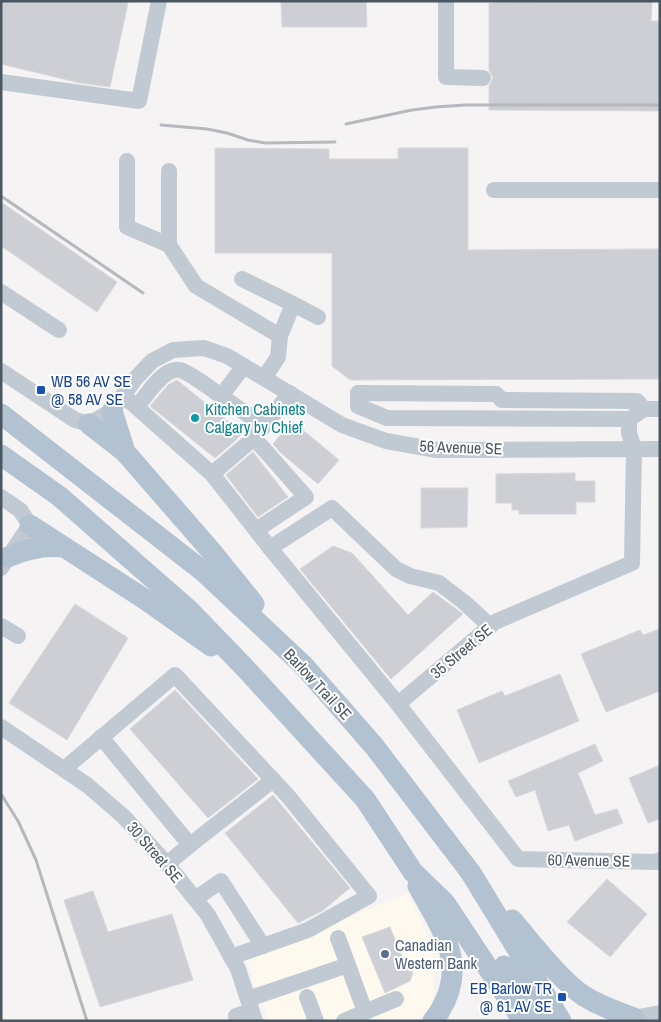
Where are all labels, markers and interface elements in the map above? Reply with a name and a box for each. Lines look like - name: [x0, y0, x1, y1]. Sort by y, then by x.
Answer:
- place label: WB 56 AV SE @ 58 AV SE: [51, 370, 131, 410]
- marker: WB 56 AV SE @ 58 AV SE: [35, 384, 47, 396]
- place label: Kitchen Cabinets Calgary by Chief: [205, 398, 306, 438]
- marker: Kitchen Cabinets Calgary by Chief: [189, 412, 201, 424]
- street label: 56 Avenue SE: [419, 435, 503, 459]
- street label: 35 Street SE: [425, 619, 497, 683]
- street label: Barlow Trail SE: [279, 643, 357, 725]
- street label: 30 Street SE: [122, 817, 188, 887]
- street label: 60 Avenue SE: [547, 848, 631, 872]
- place label: Canadian Western Bank: [395, 934, 478, 974]
- marker: Canadian Western Bank: [379, 948, 391, 960]
- place label: EB Barlow TR @ 61 AV SE: [470, 977, 553, 1017]
- marker: EB Barlow TR @ 61 AV SE: [556, 991, 568, 1003]

